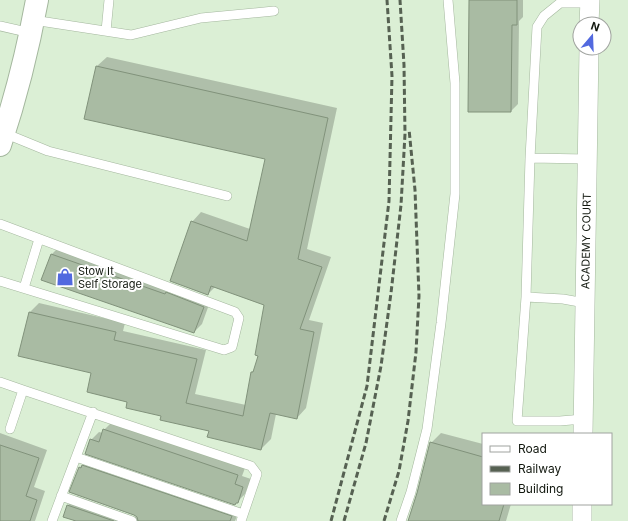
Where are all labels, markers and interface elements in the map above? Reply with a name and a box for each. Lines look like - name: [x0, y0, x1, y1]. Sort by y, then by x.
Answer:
- north arrow: [572, 16, 612, 56]
- text: N: [589, 19, 602, 35]
- street label: ACADEMY COURT: [578, 193, 594, 289]
- place label: Stow It Self Storage: [78, 264, 142, 291]
- shop icon: Stow It Self Storage: [55, 267, 75, 287]
- legend: [482, 433, 612, 505]
- text: Road: [518, 441, 547, 456]
- text: Railway: [518, 461, 562, 476]
- text: Building: [518, 481, 563, 496]

